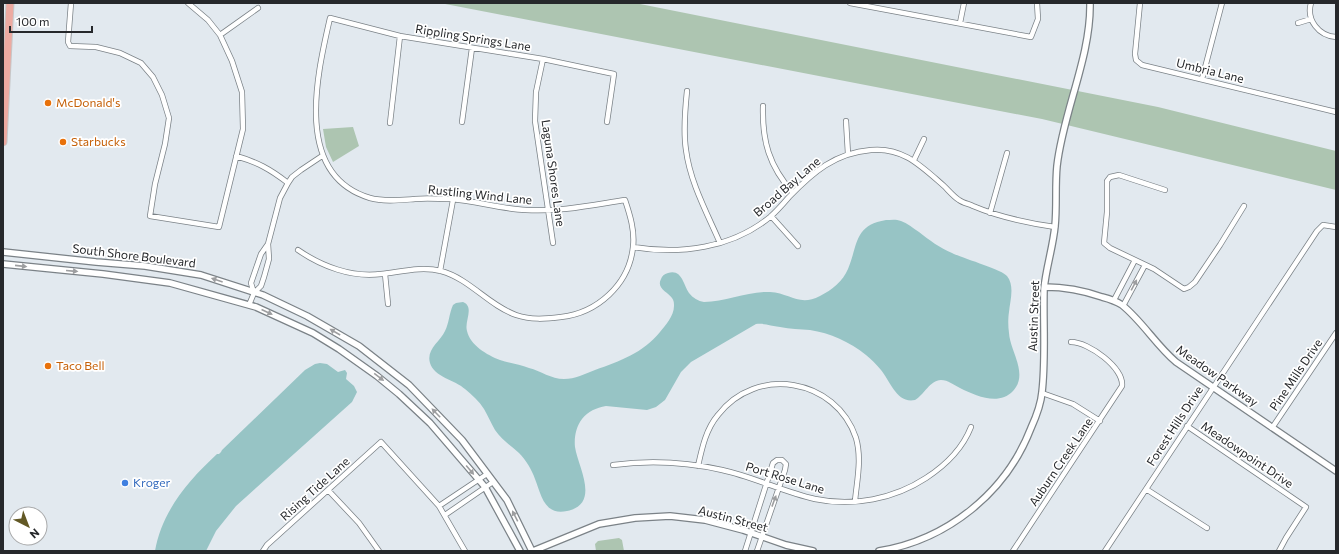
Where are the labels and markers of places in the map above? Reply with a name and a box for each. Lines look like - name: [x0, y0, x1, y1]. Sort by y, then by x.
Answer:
- place label: McDonald's: [56, 95, 120, 109]
- marker: McDonald's: [43, 98, 53, 108]
- place label: Starbucks: [71, 134, 126, 148]
- marker: Starbucks: [58, 137, 68, 147]
- place label: Taco Bell: [56, 358, 105, 372]
- marker: Taco Bell: [43, 361, 53, 371]
- place label: Kroger: [133, 475, 171, 489]
- marker: Kroger: [120, 478, 130, 488]

